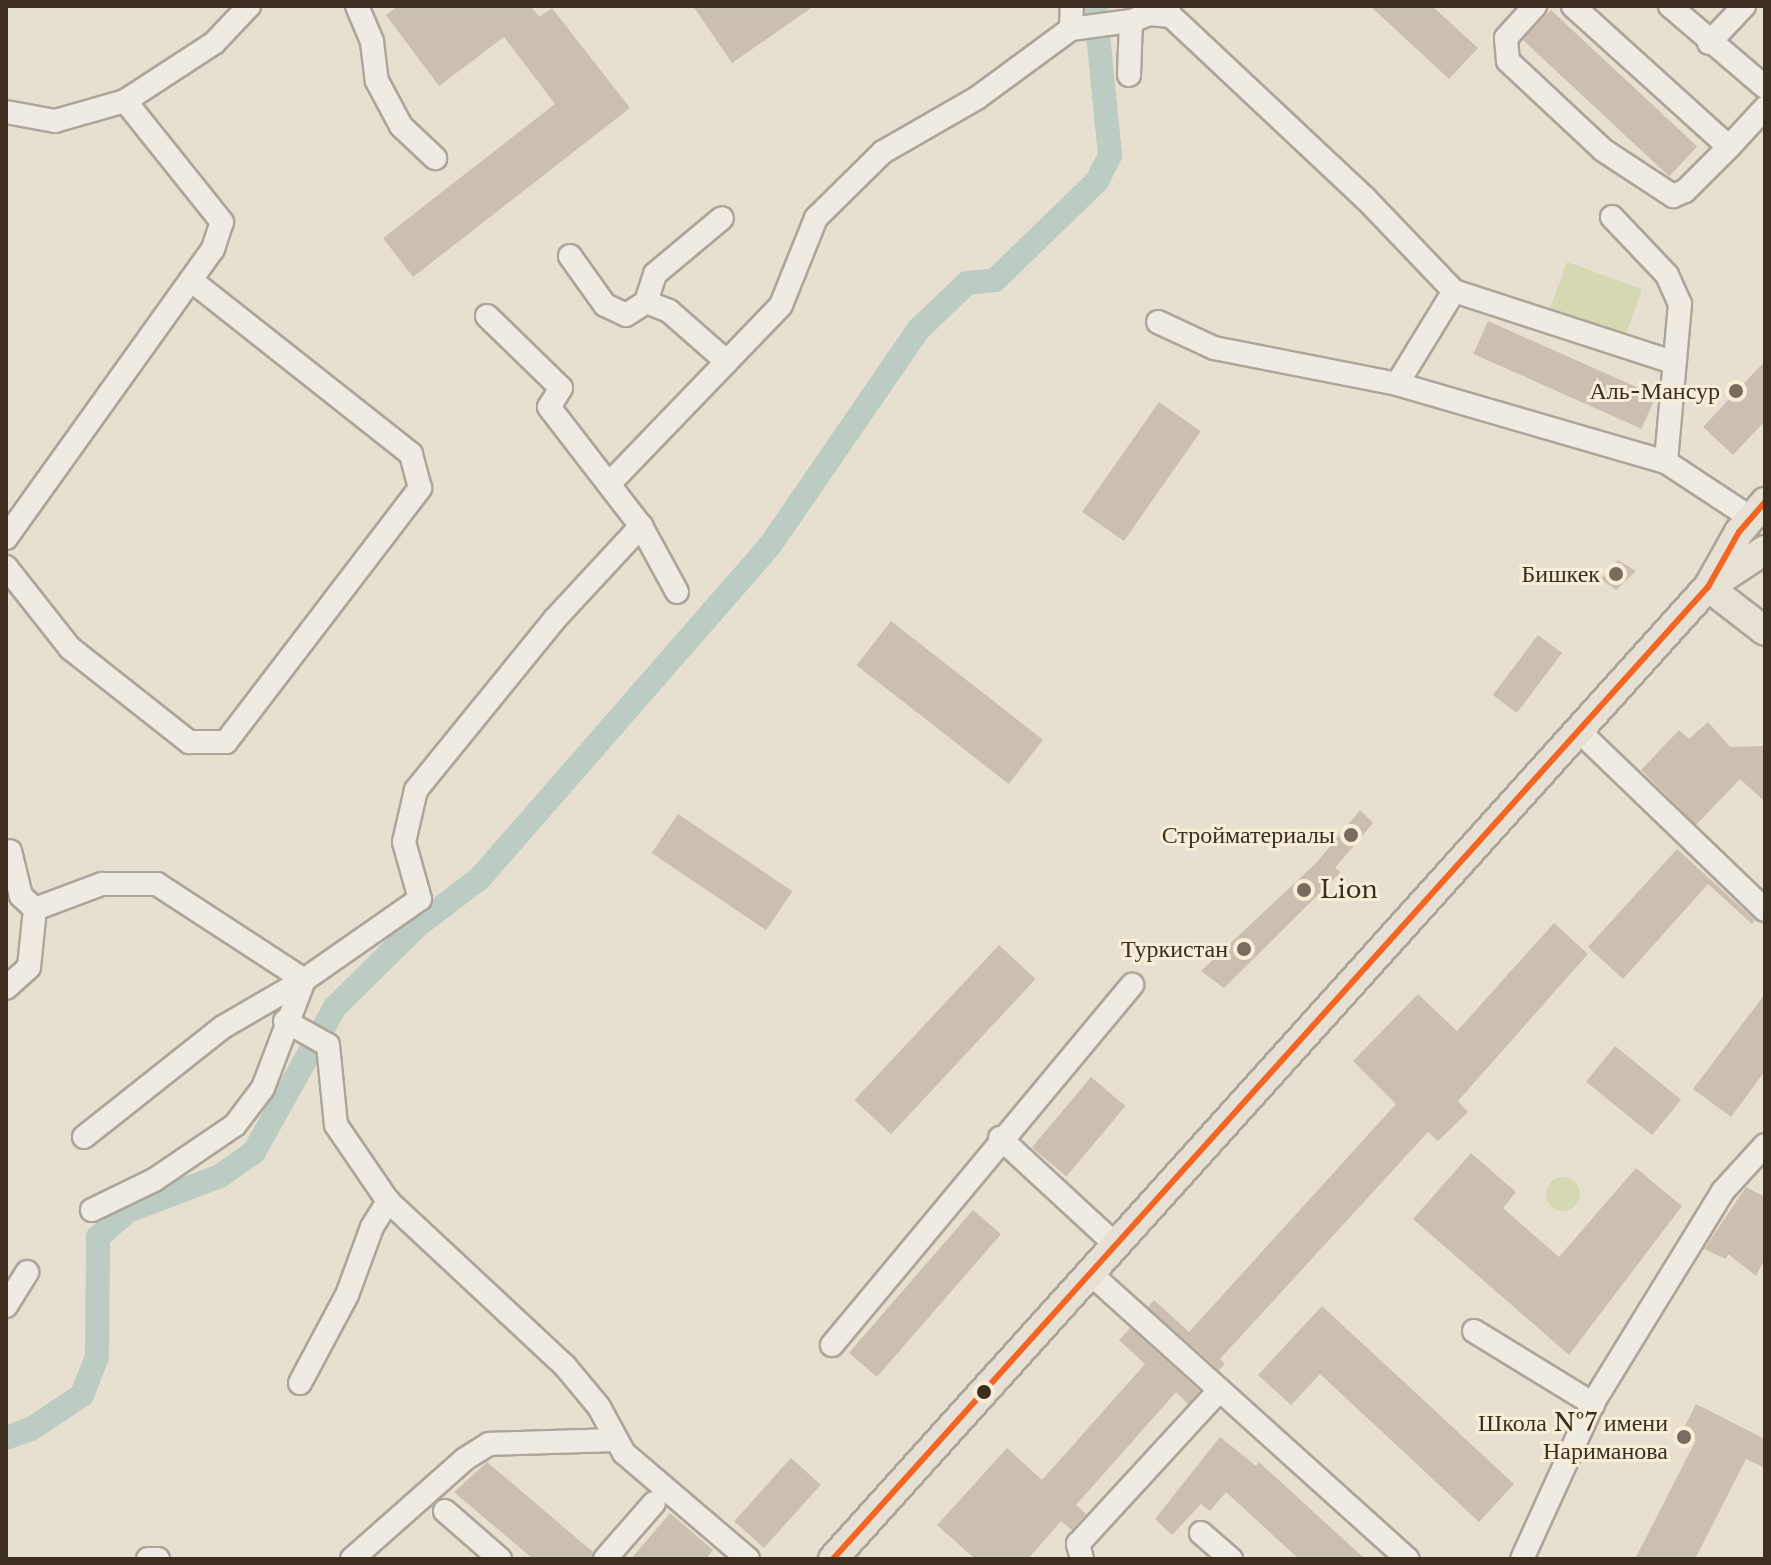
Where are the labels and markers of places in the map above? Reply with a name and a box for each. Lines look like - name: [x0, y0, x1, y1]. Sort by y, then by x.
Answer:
- place label: Аль-Мансур: [1589, 377, 1720, 405]
- marker: Аль-Мансур: [1727, 382, 1745, 400]
- place label: Бишкек: [1522, 560, 1600, 588]
- marker: Бишкек: [1607, 565, 1625, 583]
- place label: Стройматериалы: [1162, 821, 1335, 849]
- marker: Стройматериалы: [1342, 826, 1360, 844]
- place label: Lion: [1320, 876, 1378, 904]
- marker: Lion: [1295, 881, 1313, 899]
- place label: Туркистан: [1121, 935, 1228, 963]
- marker: Туркистан: [1235, 940, 1253, 958]
- unlabelled marker: [976, 1384, 992, 1400]
- place label: Школа №7 имени Нариманова: [1478, 1409, 1668, 1465]
- marker: Школа №7 имени Нариманова: [1675, 1428, 1693, 1446]

